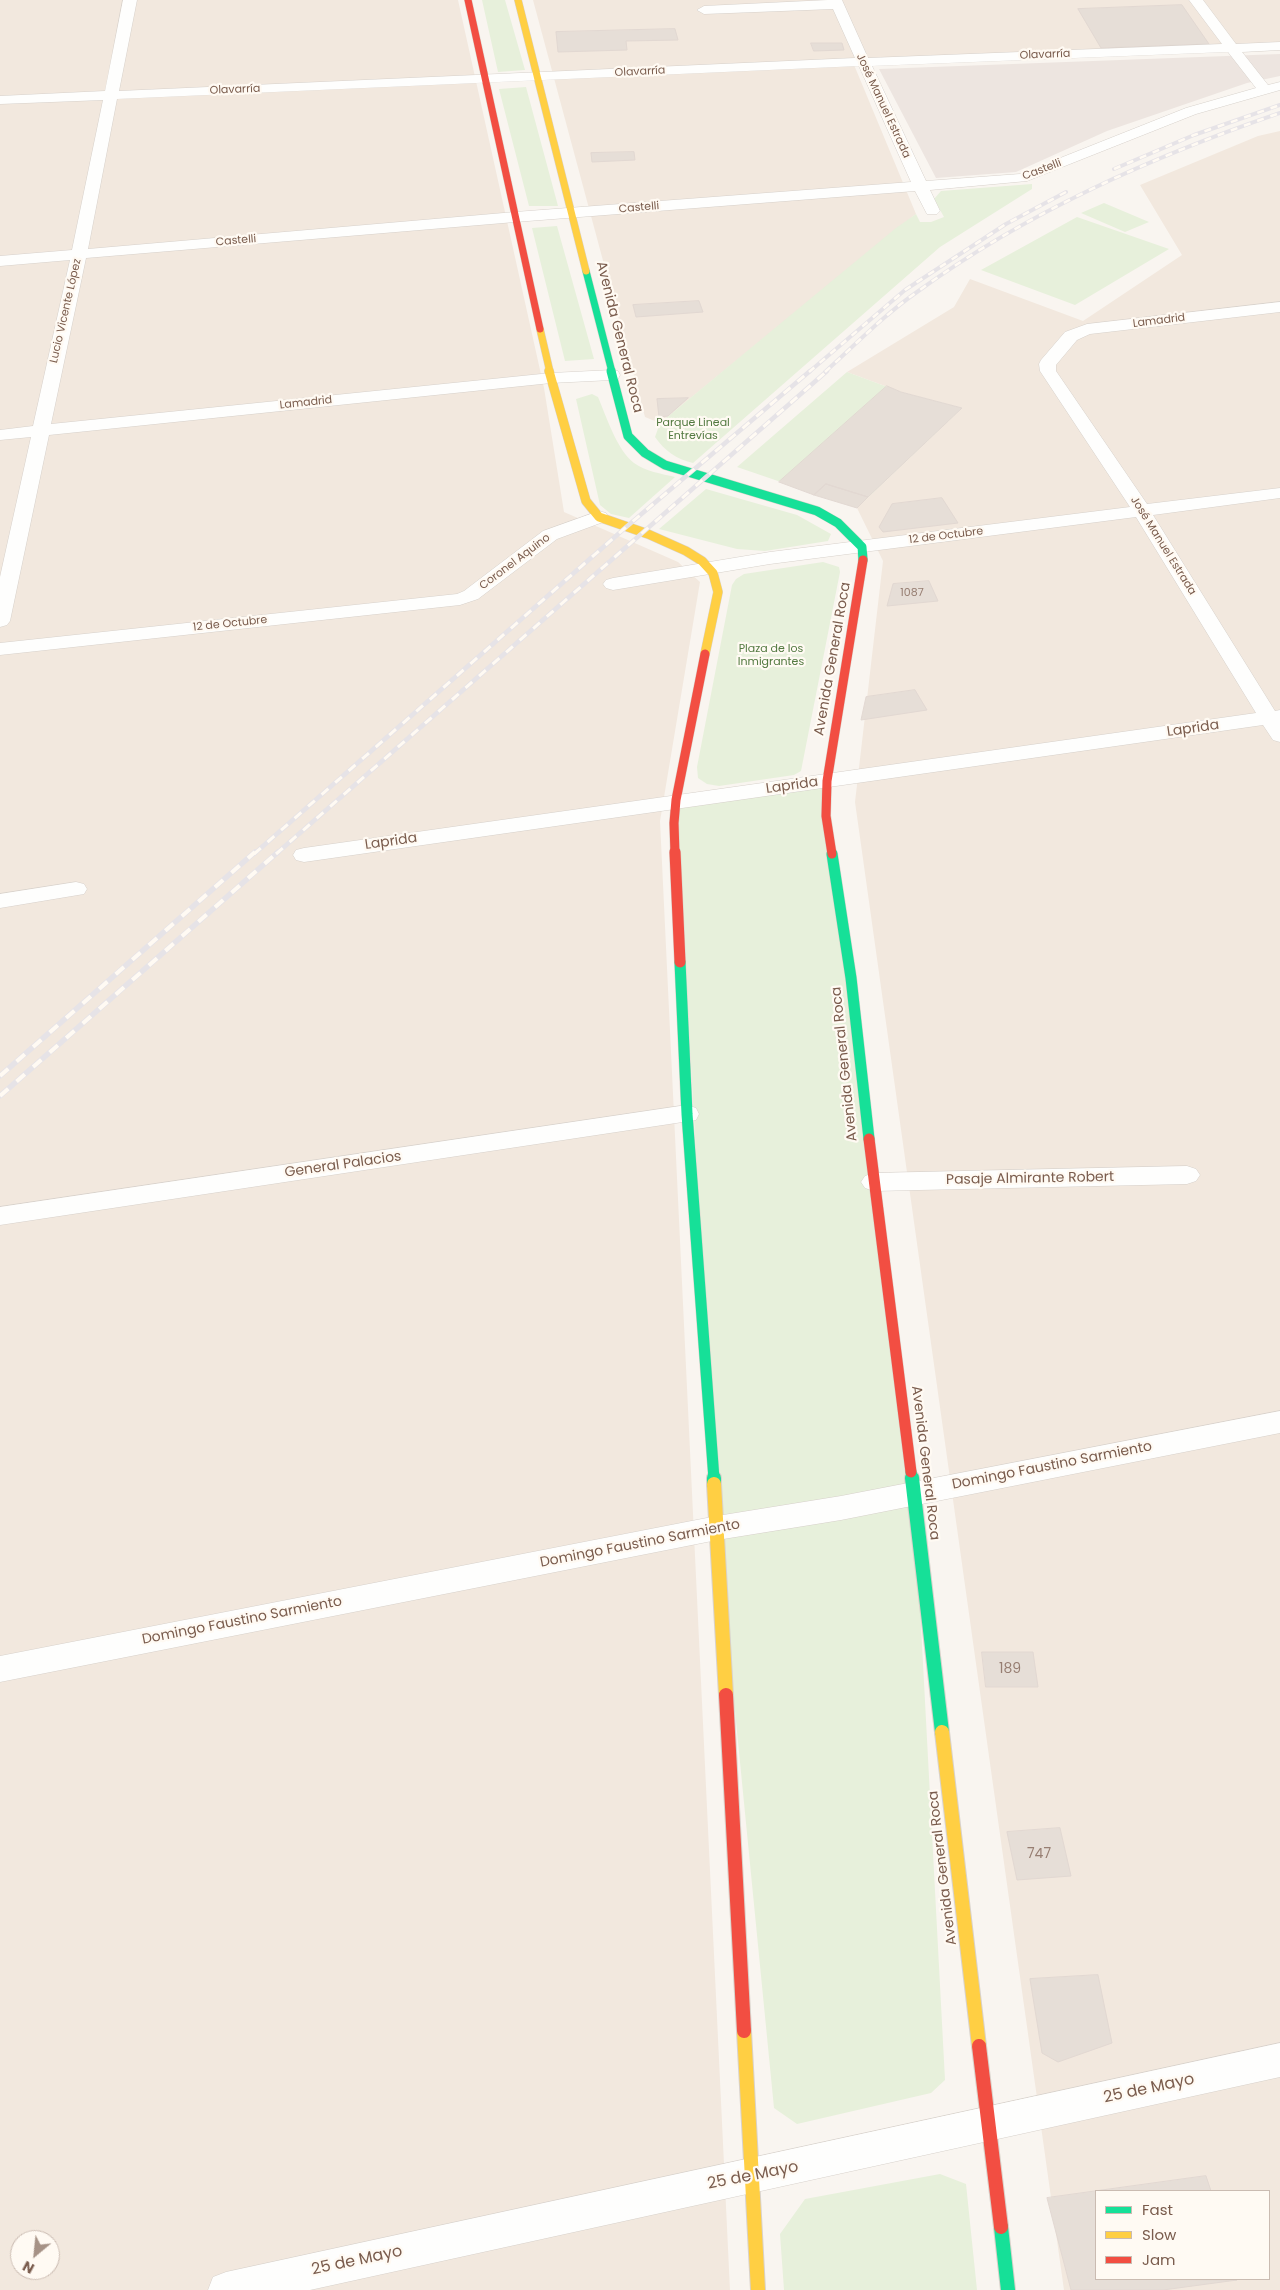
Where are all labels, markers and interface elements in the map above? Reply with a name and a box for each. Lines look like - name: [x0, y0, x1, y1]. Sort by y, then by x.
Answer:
- street label: Olavarría: [1019, 48, 1071, 62]
- street label: José Manuel Estrada: [853, 52, 913, 160]
- street label: Olavarría: [614, 64, 666, 80]
- street label: Olavarría: [209, 83, 261, 97]
- street label: Castelli: [1021, 157, 1063, 183]
- street label: Castelli: [618, 200, 660, 216]
- street label: Castelli: [215, 233, 257, 249]
- street label: Lucio Vicente López: [48, 258, 84, 364]
- street label: Avenida General Roca: [592, 260, 646, 414]
- street label: Lamadrid: [1132, 311, 1186, 331]
- street label: Lamadrid: [279, 394, 333, 412]
- park label: Parque Lineal Entrevías: [656, 416, 730, 442]
- street label: José Manuel Estrada: [1127, 494, 1199, 598]
- street label: 12 de Octubre: [908, 525, 984, 547]
- street label: Coronel Aquino: [477, 531, 553, 593]
- street label: Avenida General Roca: [811, 581, 855, 737]
- house number: 1087: [900, 586, 924, 600]
- street label: 12 de Octubre: [192, 614, 268, 634]
- park label: Plaza de los Inmigrantes: [738, 642, 804, 668]
- street label: Laprida: [1166, 717, 1220, 741]
- street label: Laprida: [765, 774, 819, 798]
- street label: Laprida: [364, 830, 418, 854]
- street label: Avenida General Roca: [829, 986, 861, 1142]
- street label: General Palacios: [284, 1148, 402, 1182]
- street label: Pasaje Almirante Robert: [946, 1169, 1114, 1189]
- street label: Avenida General Roca: [907, 1385, 943, 1541]
- street label: Domingo Faustino Sarmiento: [951, 1438, 1153, 1494]
- street label: Domingo Faustino Sarmiento: [539, 1516, 741, 1572]
- street label: Domingo Faustino Sarmiento: [141, 1593, 343, 1649]
- house number: 189: [999, 1661, 1021, 1677]
- street label: Avenida General Roca: [925, 1790, 961, 1946]
- house number: 747: [1027, 1846, 1051, 1862]
- street label: 25 de Mayo: [1102, 2070, 1196, 2108]
- street label: 25 de Mayo: [706, 2158, 800, 2194]
- legend: [1095, 2190, 1270, 2280]
- text: Fast: [1142, 2199, 1173, 2220]
- text: Slow: [1142, 2224, 1176, 2245]
- north arrow: [10, 2230, 60, 2280]
- street label: 25 de Mayo: [310, 2242, 404, 2280]
- text: Jam: [1142, 2249, 1176, 2270]
- text: N: [19, 2256, 38, 2279]

